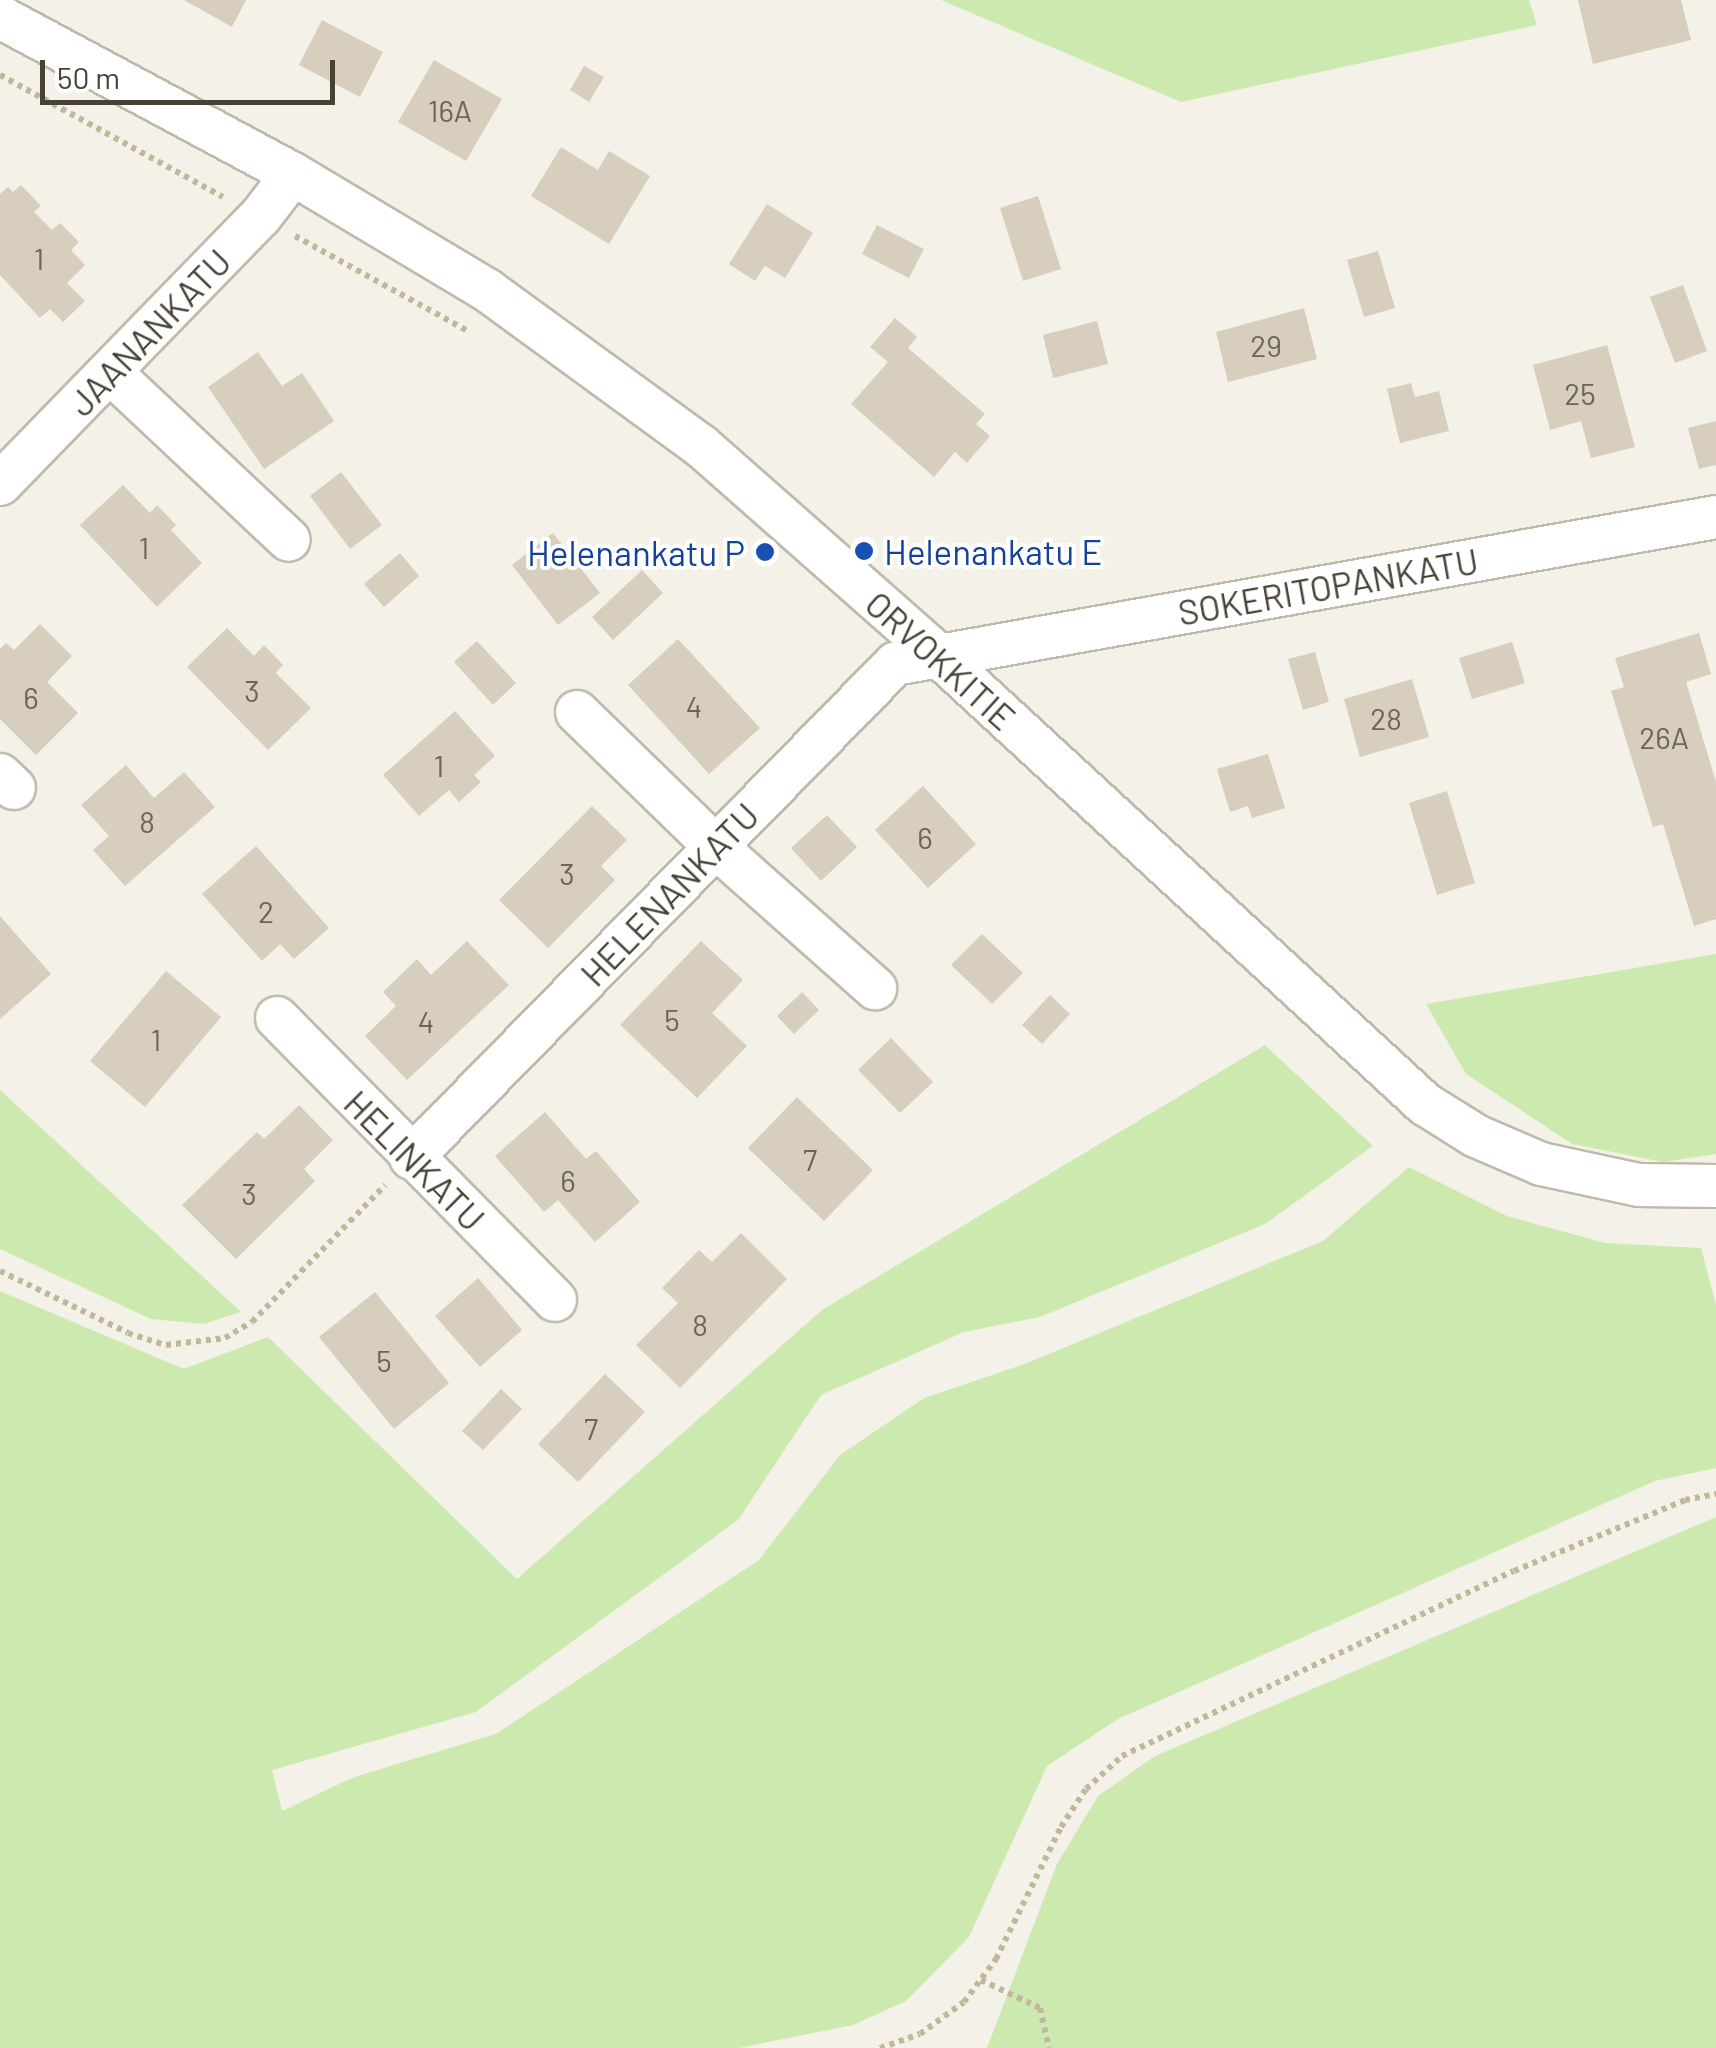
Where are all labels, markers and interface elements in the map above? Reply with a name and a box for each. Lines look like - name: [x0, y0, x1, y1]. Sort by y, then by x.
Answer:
- scale bar: [45, 40, 340, 102]
- text: 50 m: [57, 59, 120, 95]
- house number: 16A: [428, 92, 472, 128]
- house number: 1: [34, 240, 44, 276]
- street label: JAANANKATU: [59, 240, 239, 424]
- house number: 29: [1250, 327, 1282, 363]
- house number: 25: [1564, 375, 1596, 411]
- house number: 1: [139, 529, 149, 565]
- place label: Helenankatu E: [884, 530, 1102, 572]
- place label: Helenankatu P: [527, 531, 745, 573]
- street label: SOKERITOPANKATU: [1175, 539, 1481, 633]
- marker: Helenankatu E: [853, 540, 875, 562]
- marker: Helenankatu P: [754, 541, 776, 563]
- street label: ORVOKKITIE: [858, 582, 1024, 738]
- house number: 3: [244, 672, 260, 708]
- house number: 6: [23, 679, 39, 715]
- house number: 4: [686, 688, 702, 724]
- house number: 28: [1370, 700, 1402, 736]
- house number: 26A: [1639, 719, 1689, 755]
- house number: 1: [434, 747, 444, 783]
- street label: HELENANKATU: [571, 794, 767, 994]
- house number: 8: [139, 803, 155, 839]
- house number: 6: [917, 819, 933, 855]
- house number: 3: [559, 855, 575, 891]
- house number: 2: [258, 893, 274, 929]
- house number: 5: [664, 1001, 680, 1037]
- house number: 4: [418, 1003, 434, 1039]
- house number: 1: [151, 1021, 161, 1057]
- street label: HELINKATU: [336, 1081, 494, 1239]
- house number: 7: [803, 1141, 817, 1177]
- house number: 6: [560, 1162, 576, 1198]
- house number: 3: [241, 1175, 257, 1211]
- house number: 8: [692, 1306, 708, 1342]
- house number: 5: [376, 1342, 392, 1378]
- house number: 7: [584, 1410, 598, 1446]

